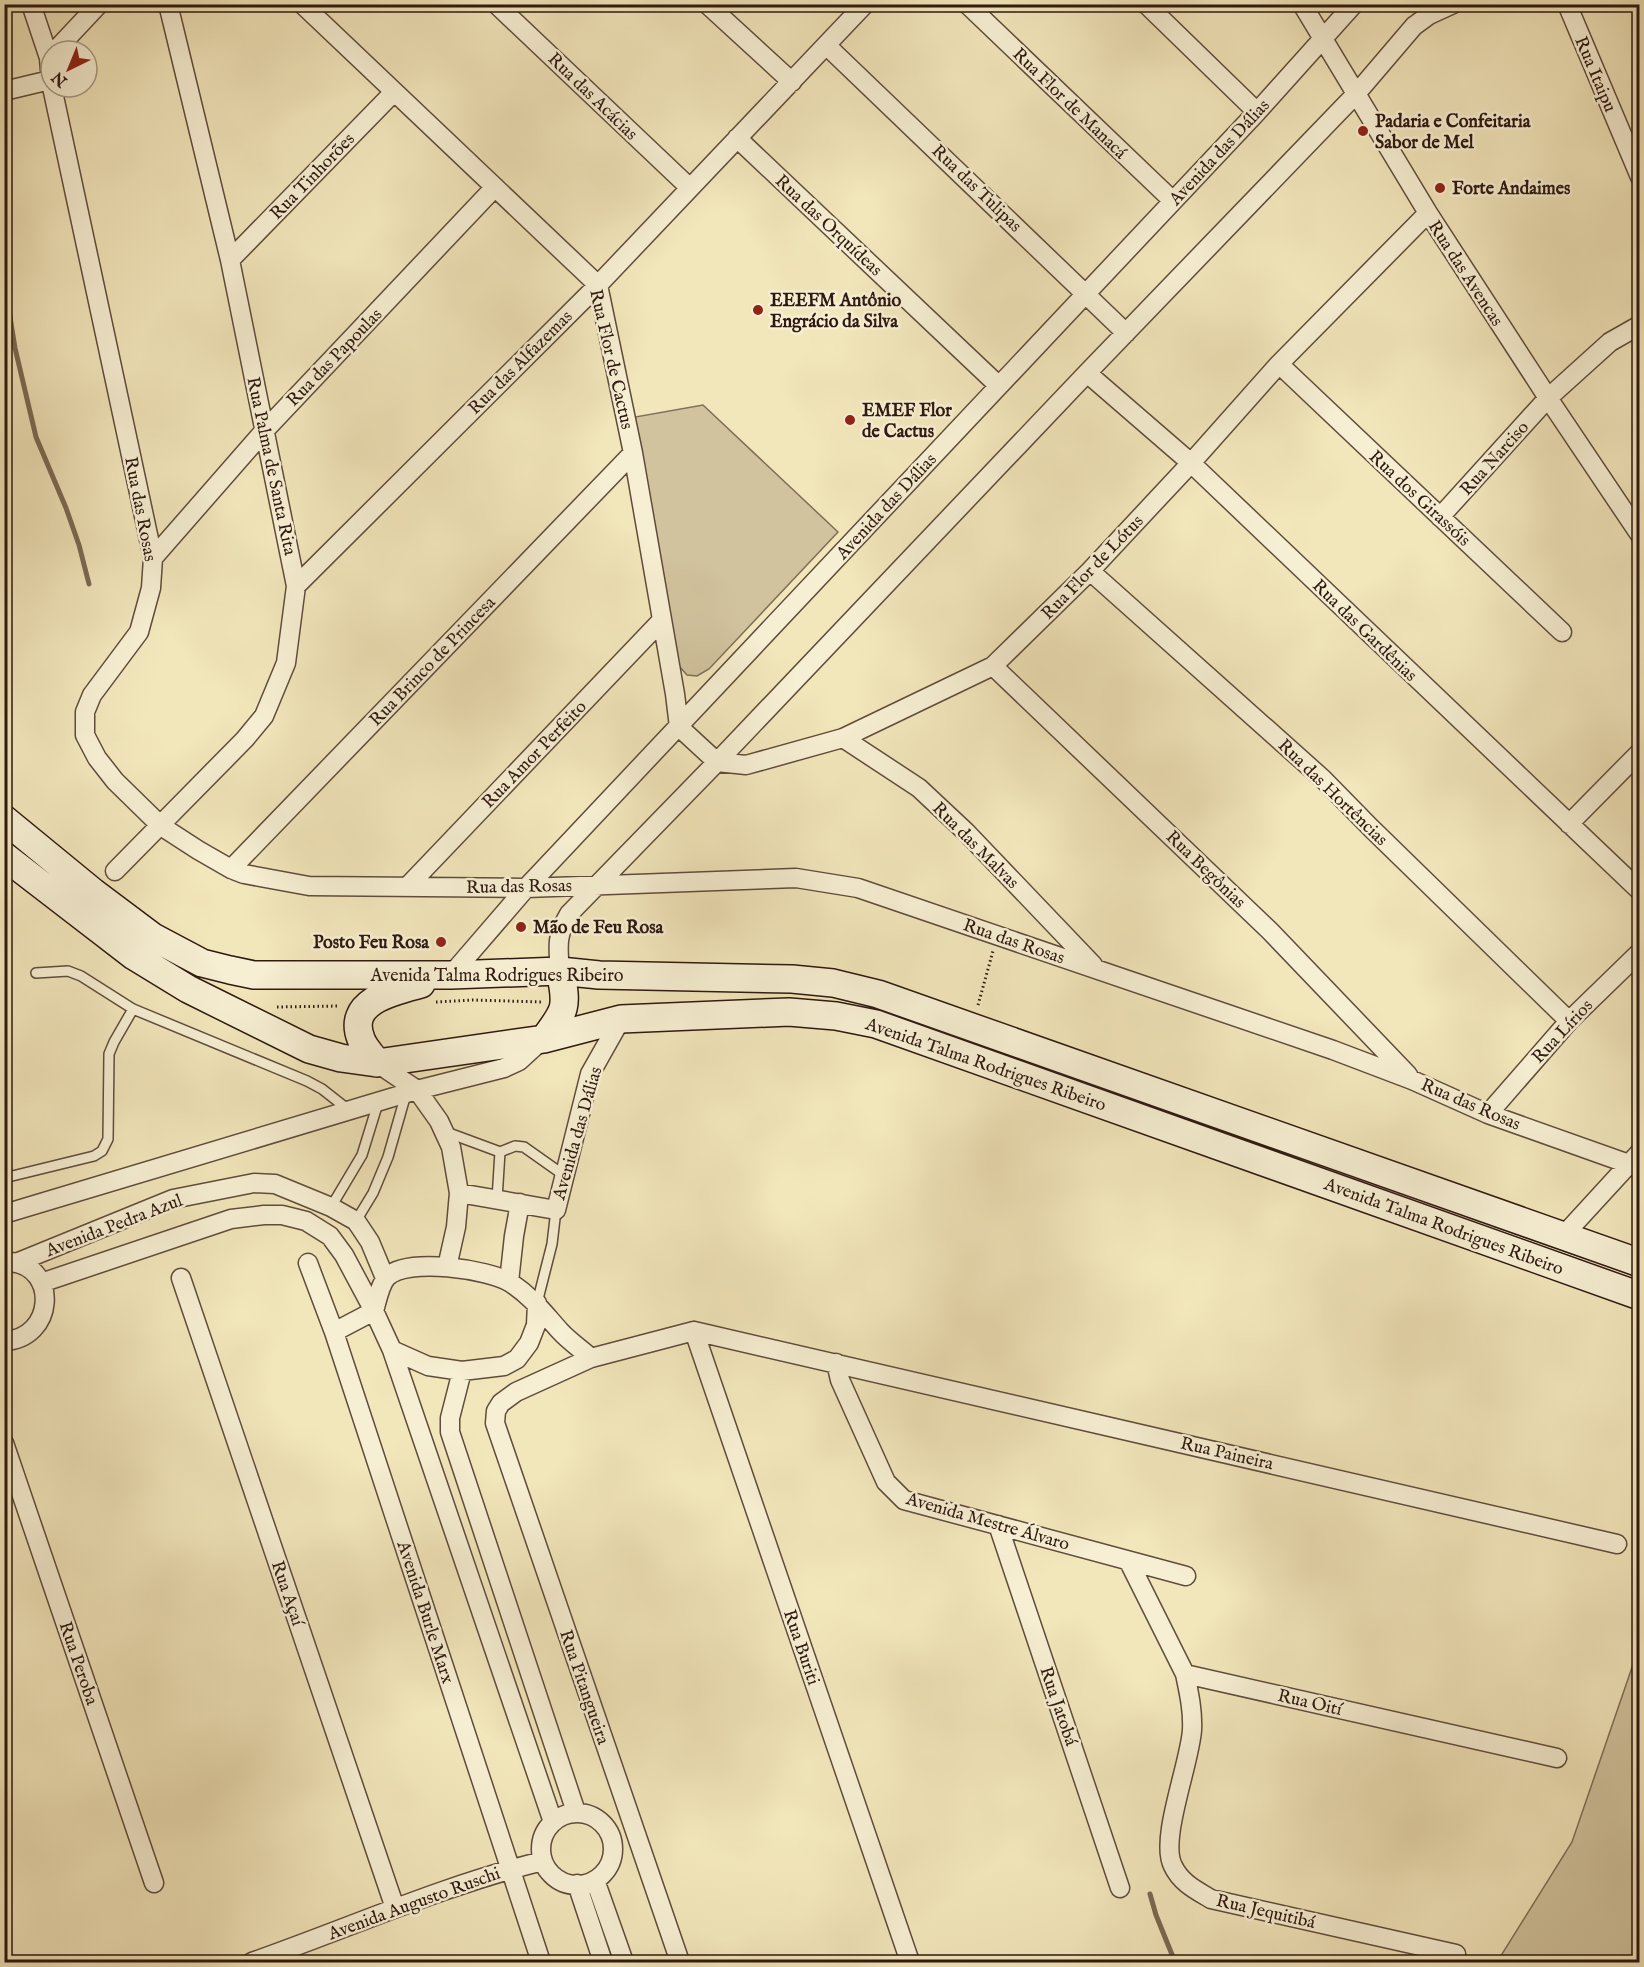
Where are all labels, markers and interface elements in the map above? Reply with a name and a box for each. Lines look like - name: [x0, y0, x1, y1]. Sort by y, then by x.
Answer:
- street label: Rua Itaipu: [1568, 33, 1621, 116]
- north arrow: [39, 39, 99, 99]
- street label: Rua Flor de Manacá: [1007, 44, 1131, 165]
- street label: Rua das Acácias: [542, 48, 642, 146]
- text: N: [48, 66, 73, 91]
- street label: Avenida das Dálias: [1164, 95, 1275, 212]
- place label: Padaria e Confeitaria Sabor de Mel: [1375, 111, 1532, 155]
- marker: Padaria e Confeitaria Sabor de Mel: [1356, 124, 1370, 138]
- street label: Rua Tinhorões: [266, 129, 360, 225]
- street label: Rua das Tulipas: [926, 140, 1026, 238]
- street label: Rua das Orquídeas: [769, 170, 887, 282]
- place label: Forte Andaimes: [1452, 178, 1571, 201]
- marker: Forte Andaimes: [1433, 181, 1447, 195]
- street label: Rua das Avencas: [1422, 217, 1508, 331]
- street label: Rua Flor de Cactus: [583, 287, 638, 432]
- place label: EEEFM Antônio Engrácio da Silva: [770, 290, 901, 334]
- marker: EEEFM Antônio Engrácio da Silva: [751, 303, 765, 317]
- street label: Rua das Papoulas: [282, 304, 388, 412]
- street label: Rua das Alfazemas: [464, 306, 578, 420]
- street label: Rua Palma de Santa Rita: [240, 375, 301, 558]
- place label: EMEF Flor de Cactus: [862, 400, 952, 444]
- marker: EMEF Flor de Cactus: [843, 413, 857, 427]
- street label: Rua Narciso: [1456, 417, 1535, 501]
- street label: Rua dos Girassóis: [1363, 446, 1475, 552]
- street label: Avenida das Dálias: [831, 449, 942, 566]
- street label: Rua das Rosas: [118, 455, 161, 564]
- street label: Rua Flor de Lótus: [1037, 511, 1149, 625]
- street label: Rua das Gardênias: [1307, 575, 1421, 687]
- street label: Rua Brinco de Princesa: [365, 592, 501, 732]
- street label: Rua Amor Perfeito: [478, 696, 593, 814]
- street label: Rua das Hortências: [1272, 735, 1392, 852]
- street label: Rua das Malvas: [927, 798, 1023, 894]
- street label: Rua Begônias: [1160, 826, 1250, 914]
- street label: Rua das Rosas: [466, 875, 572, 900]
- street label: Rua das Rosas: [960, 914, 1067, 971]
- place label: Mão de Feu Rosa: [533, 917, 665, 940]
- marker: Mão de Feu Rosa: [514, 920, 528, 934]
- place label: Posto Feu Rosa: [313, 932, 430, 955]
- marker: Posto Feu Rosa: [434, 935, 448, 949]
- street label: Avenida Talma Rodrigues Ribeiro: [370, 965, 624, 988]
- street label: Rua Lírios: [1528, 995, 1599, 1069]
- street label: Avenida Talma Rodrigues Ribeiro: [861, 1013, 1109, 1118]
- street label: Avenida das Dálias: [548, 1064, 608, 1204]
- street label: Rua das Rosas: [1417, 1074, 1524, 1137]
- street label: Avenida Talma Rodrigues Ribeiro: [1320, 1173, 1567, 1282]
- street label: Avenida Pedra Azul: [42, 1190, 186, 1263]
- street label: Rua Paineira: [1178, 1433, 1276, 1476]
- street label: Avenida Mestre Álvaro: [902, 1486, 1073, 1557]
- street label: Avenida Burle Marx: [390, 1537, 459, 1687]
- street label: Rua Açaí: [265, 1558, 309, 1630]
- street label: Rua Buriti: [777, 1607, 824, 1688]
- street label: Rua Peroba: [53, 1619, 103, 1708]
- street label: Rua Pitangueira: [553, 1627, 614, 1748]
- street label: Rua Jatobá: [1033, 1664, 1082, 1749]
- street label: Rua Oití: [1275, 1685, 1345, 1722]
- street label: Avenida Augusto Ruschi: [324, 1862, 504, 1947]
- street label: Rua Jequitibá: [1214, 1890, 1318, 1935]

